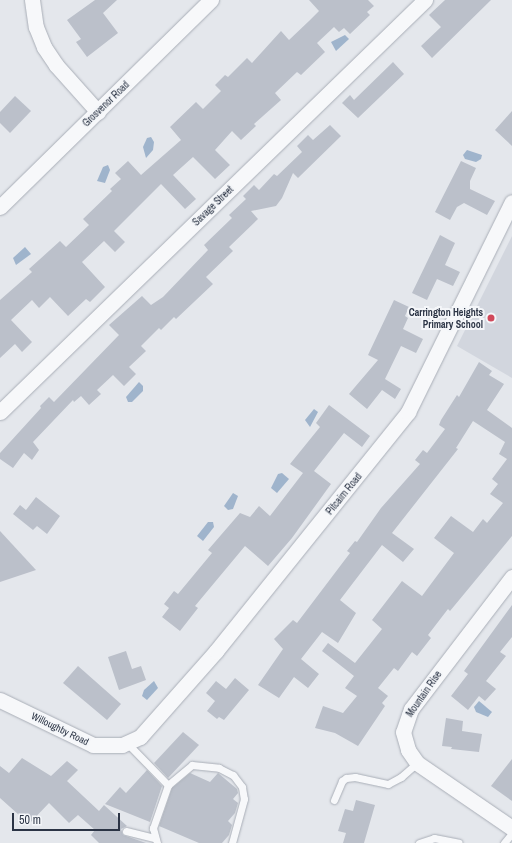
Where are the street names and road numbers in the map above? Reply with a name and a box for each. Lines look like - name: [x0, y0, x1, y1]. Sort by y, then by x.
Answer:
- street label: Grosvenor Road: [80, 79, 132, 129]
- street label: Savage Street: [190, 184, 236, 228]
- street label: Pitcairn Road: [324, 471, 364, 517]
- street label: Mountain Rise: [404, 669, 444, 719]
- street label: Willoughby Road: [29, 710, 91, 748]

